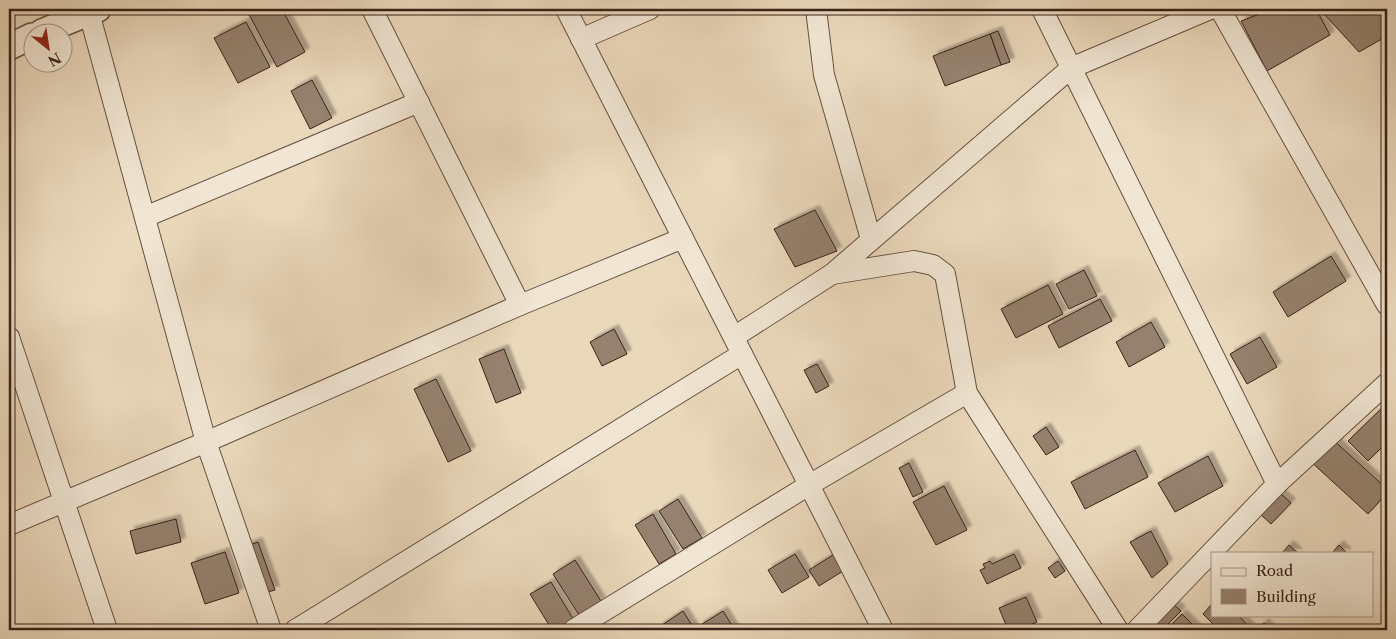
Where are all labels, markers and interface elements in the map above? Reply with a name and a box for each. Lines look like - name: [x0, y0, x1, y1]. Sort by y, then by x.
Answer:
- north arrow: [22, 22, 72, 72]
- text: N: [45, 48, 64, 70]
- legend: [1211, 552, 1374, 616]
- text: Road: [1256, 561, 1293, 580]
- text: Building: [1256, 587, 1316, 606]

